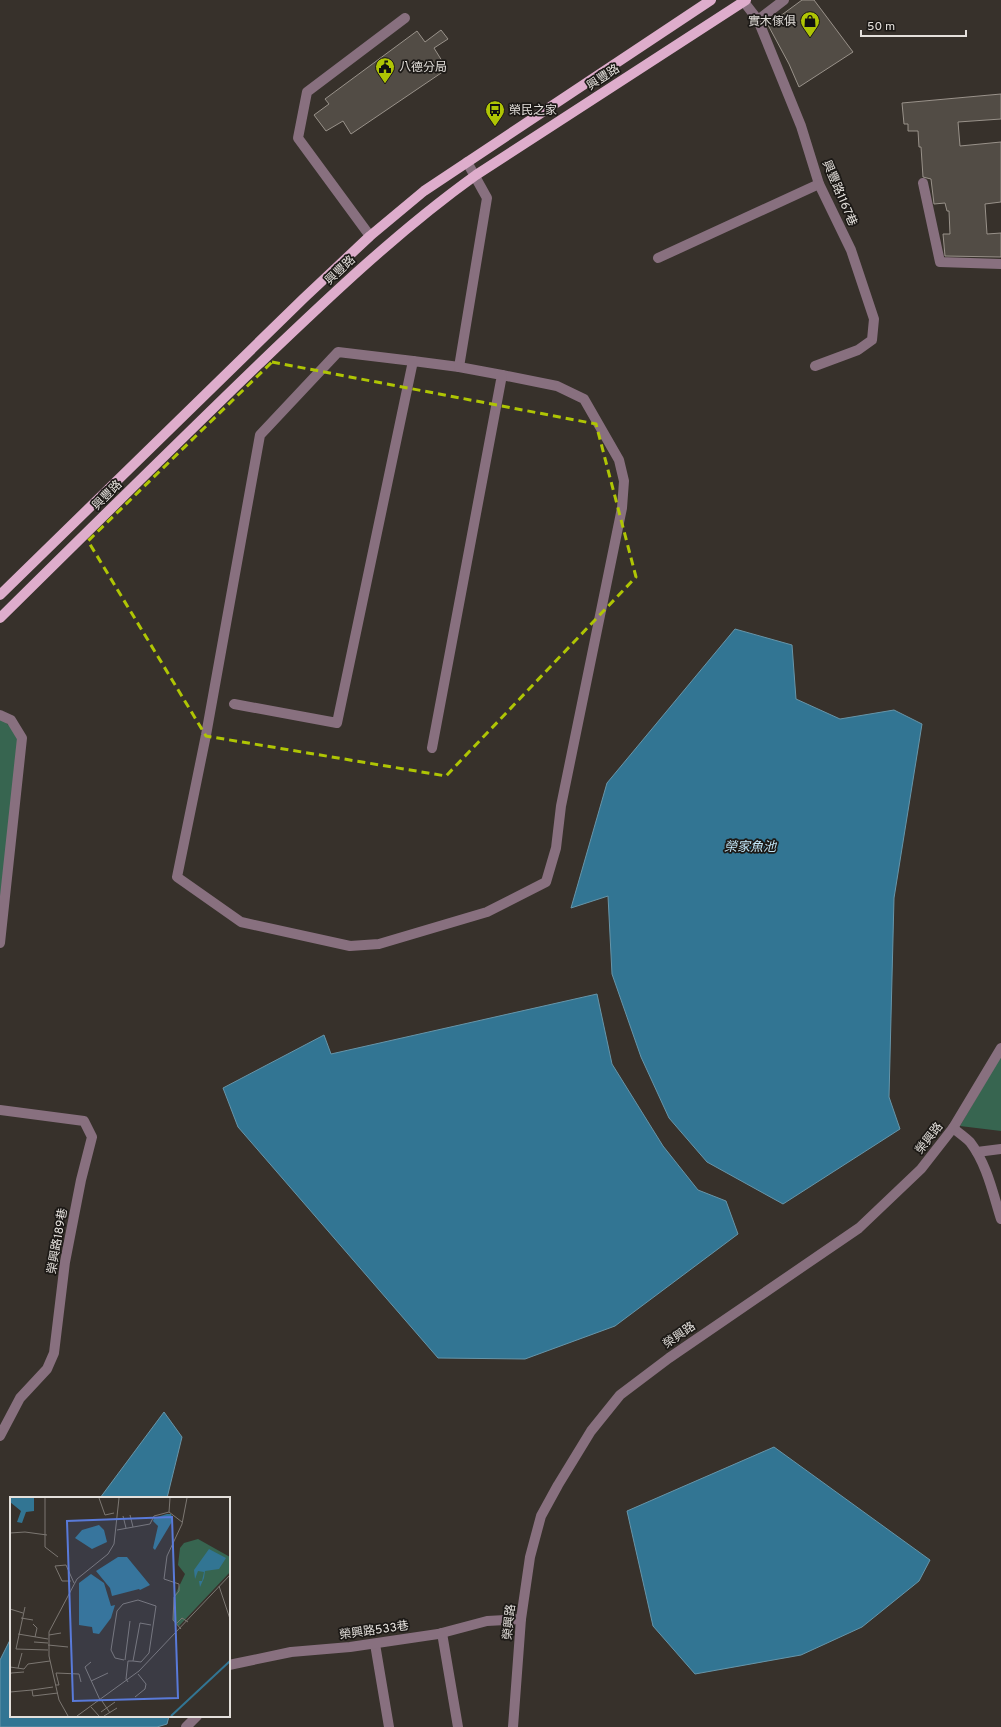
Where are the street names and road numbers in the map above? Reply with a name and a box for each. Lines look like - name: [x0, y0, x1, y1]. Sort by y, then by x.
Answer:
- street label: 興豐路: [584, 61, 623, 94]
- street label: 興豐路1167巷: [818, 158, 860, 229]
- street label: 興豐路: [322, 253, 359, 289]
- street label: 興豐路: [89, 477, 126, 514]
- street label: 榮興路: [912, 1120, 947, 1158]
- street label: 榮興路189巷: [44, 1207, 72, 1275]
- street label: 榮興路: [660, 1319, 699, 1353]
- street label: 榮興路: [500, 1603, 520, 1641]
- street label: 榮興路533巷: [338, 1618, 410, 1644]

